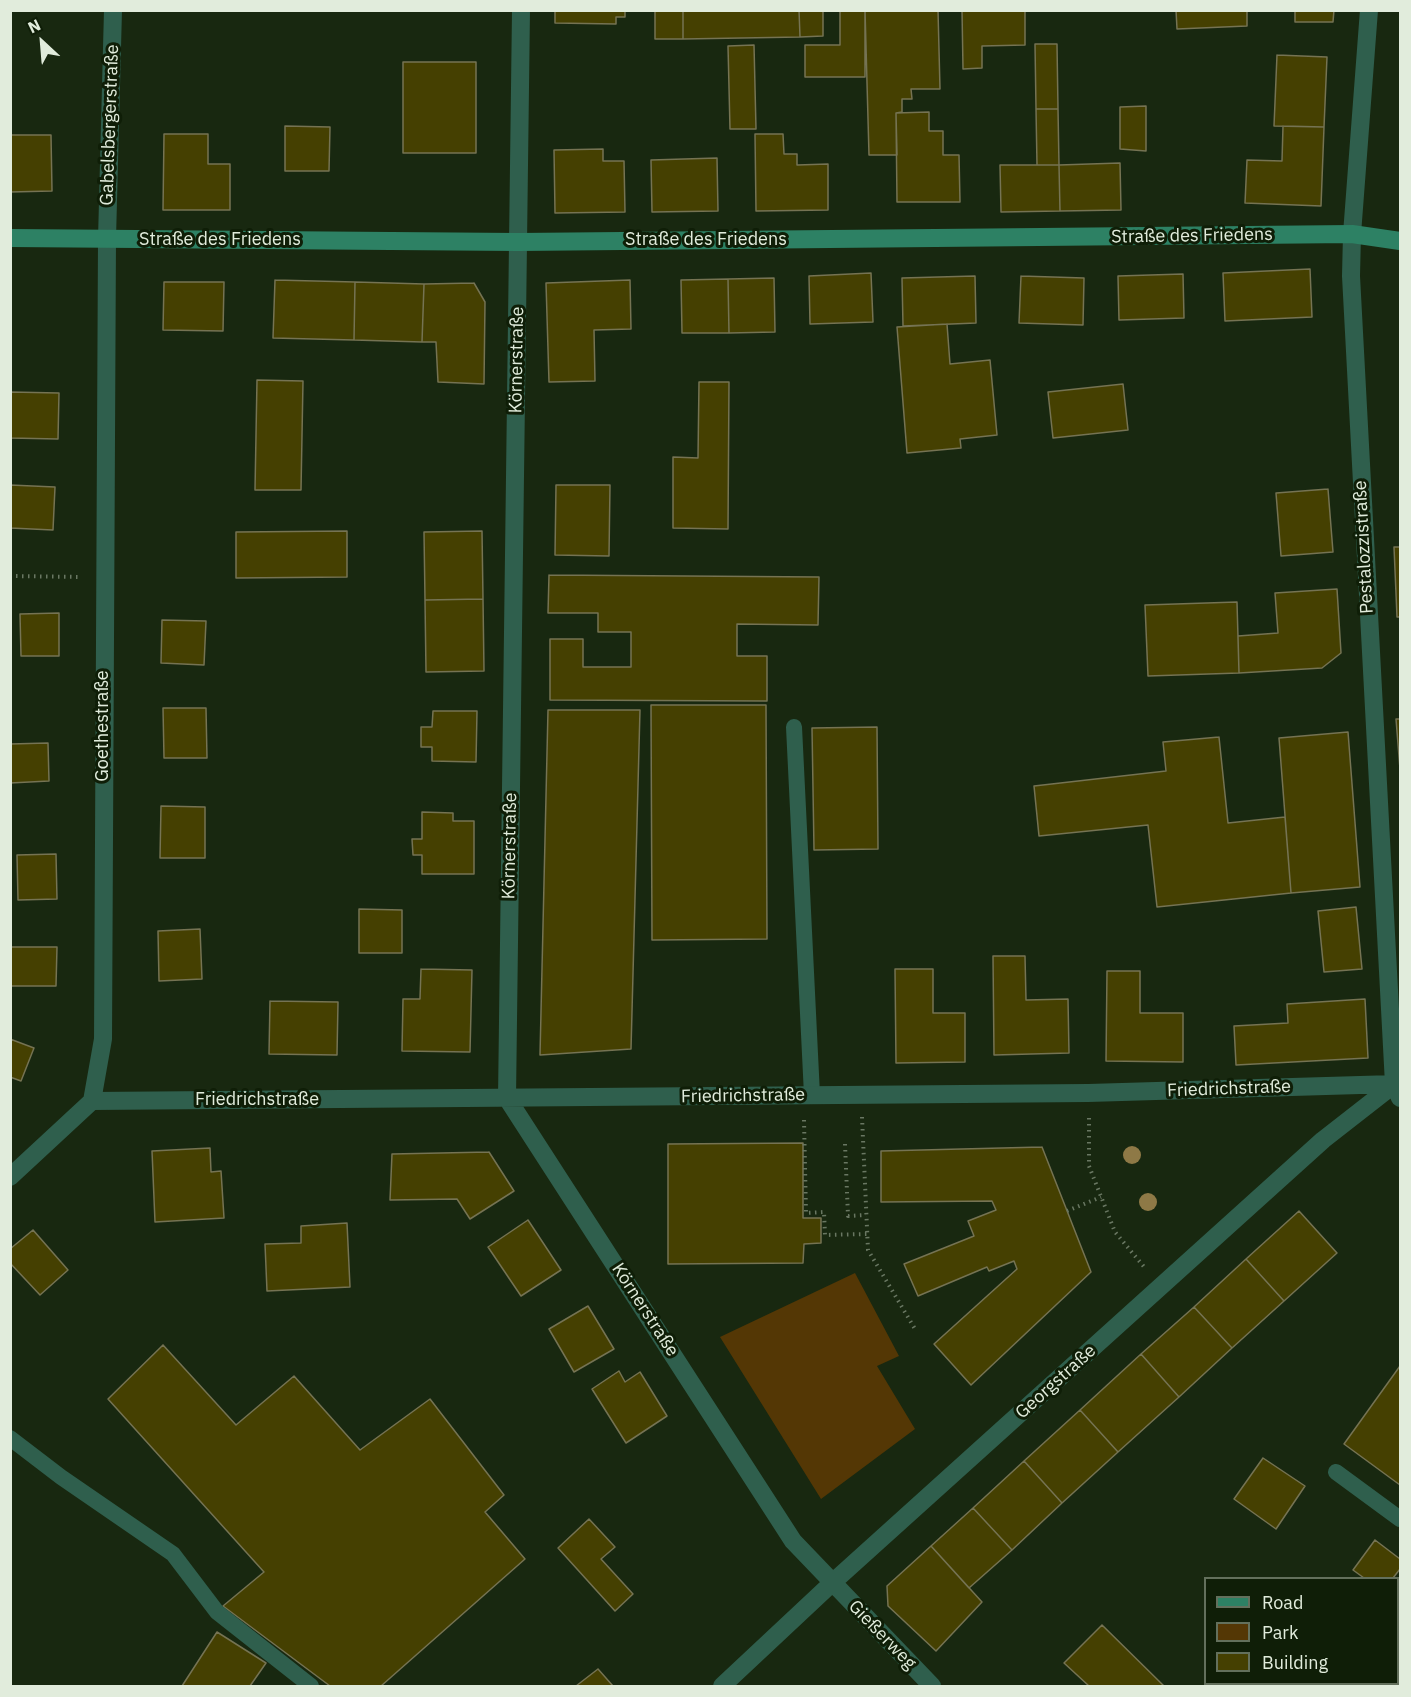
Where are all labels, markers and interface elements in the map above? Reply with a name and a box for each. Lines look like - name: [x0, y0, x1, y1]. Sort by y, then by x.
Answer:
- north arrow: [12, 12, 72, 72]
- text: N: [25, 14, 44, 37]
- street label: Gabelsbergerstraße: [96, 44, 124, 206]
- street label: Straße des Friedens: [1111, 224, 1273, 248]
- street label: Straße des Friedens: [139, 229, 301, 251]
- street label: Straße des Friedens: [625, 229, 787, 251]
- street label: Körnerstraße: [505, 306, 529, 414]
- street label: Pestalozzistraße: [1350, 480, 1378, 614]
- street label: Goethestraße: [92, 670, 114, 782]
- street label: Körnerstraße: [498, 792, 522, 900]
- street label: Friedrichstraße: [1167, 1076, 1291, 1102]
- street label: Friedrichstraße: [681, 1084, 805, 1108]
- street label: Friedrichstraße: [195, 1089, 319, 1111]
- street label: Körnerstraße: [607, 1259, 683, 1361]
- street label: Georgstraße: [1011, 1340, 1101, 1424]
- legend: [1204, 1577, 1399, 1685]
- text: Road: [1262, 1591, 1303, 1614]
- street label: Gießerweg: [844, 1596, 920, 1674]
- text: Park: [1262, 1621, 1298, 1644]
- text: Building: [1262, 1651, 1328, 1674]

